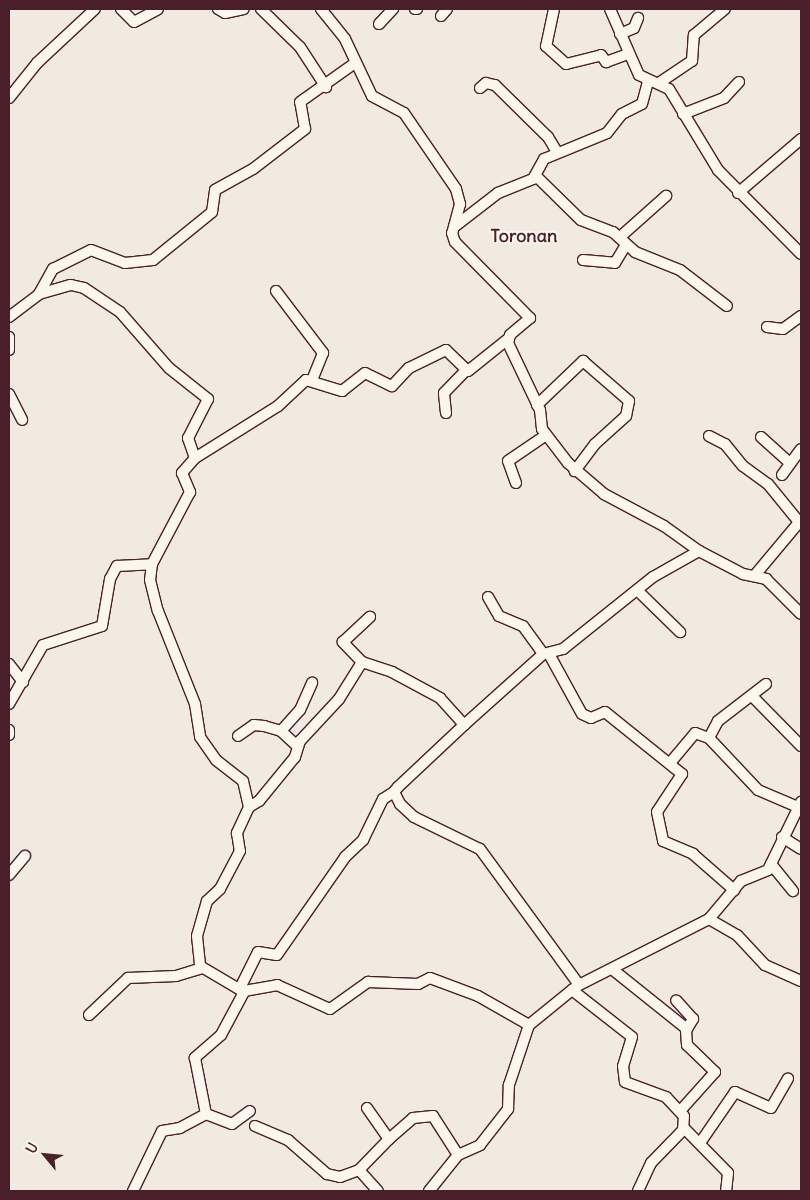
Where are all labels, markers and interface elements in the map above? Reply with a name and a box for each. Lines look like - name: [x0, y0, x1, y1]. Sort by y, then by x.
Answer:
- district label: Toronan: [491, 225, 557, 247]
- north arrow: [20, 1130, 70, 1180]
- text: U: [22, 1140, 42, 1156]

